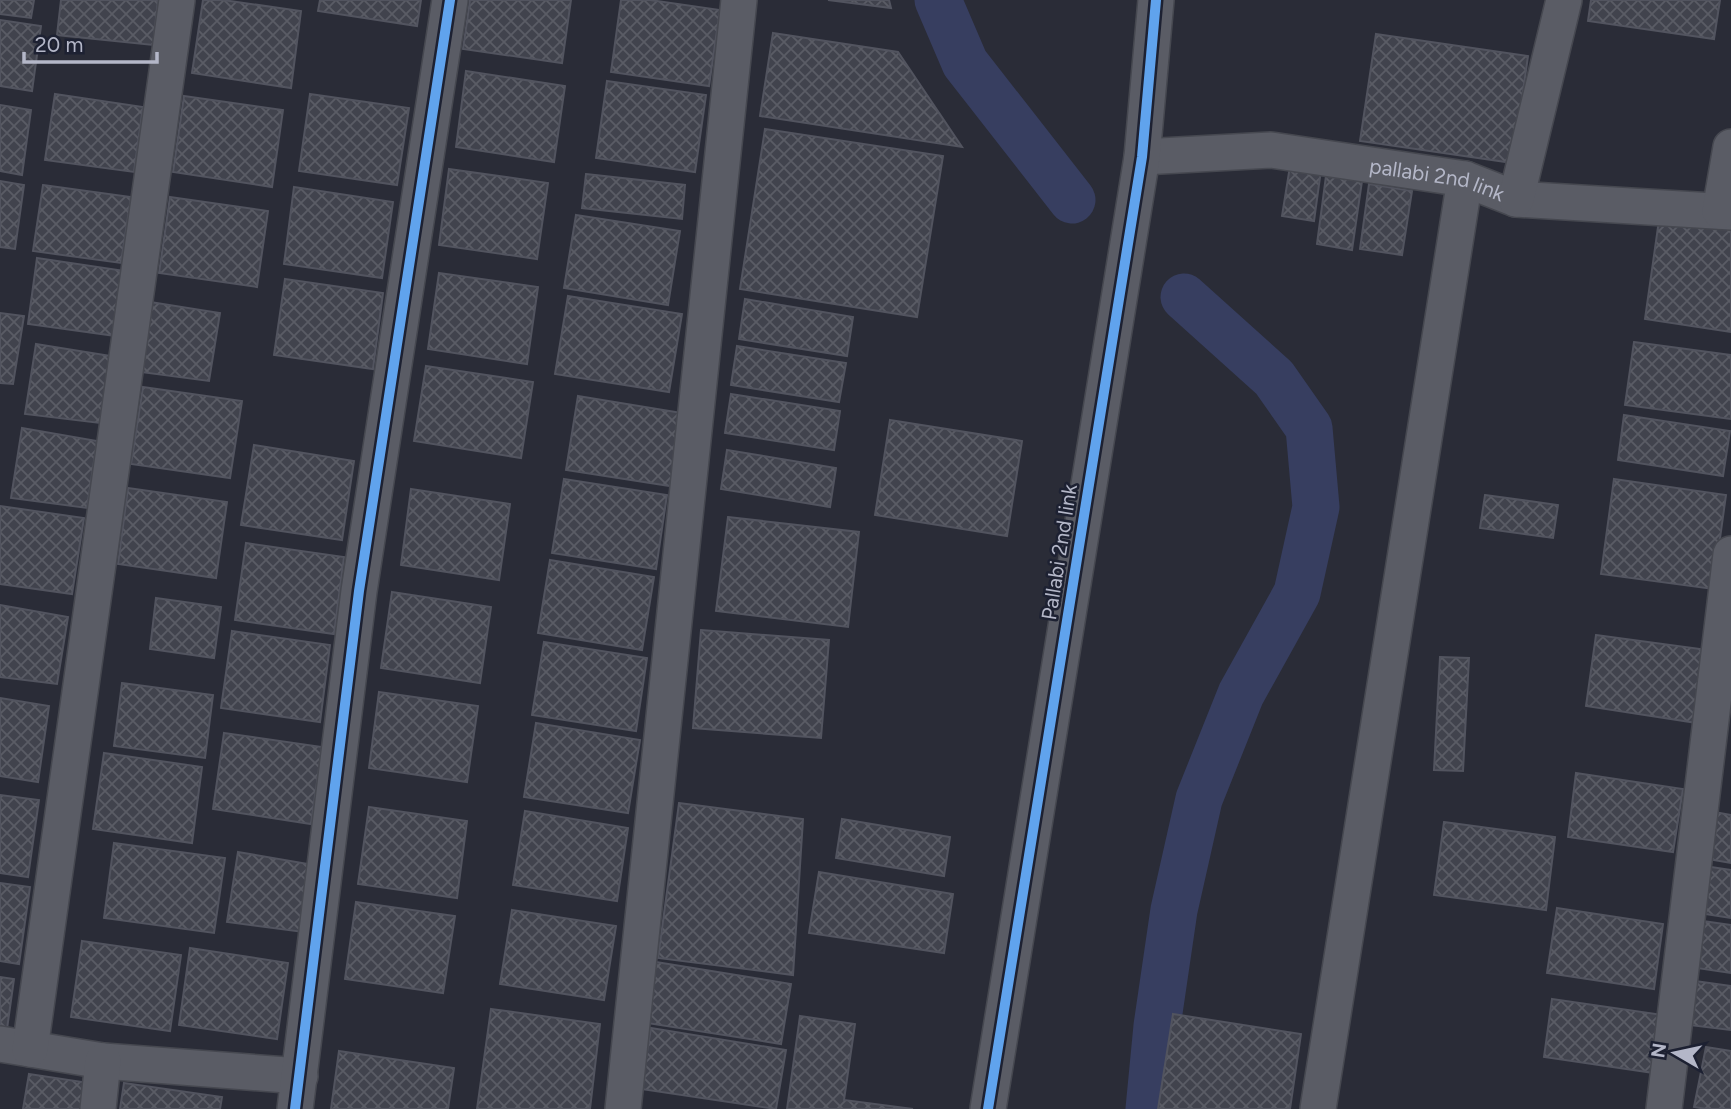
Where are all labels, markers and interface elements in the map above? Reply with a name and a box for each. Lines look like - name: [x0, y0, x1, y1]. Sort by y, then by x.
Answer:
- scale bar: [24, 21, 158, 65]
- text: 20 m: [35, 32, 83, 57]
- street label: pallabi 2nd link: [1368, 152, 1509, 206]
- street label: Pallabi 2nd link: [1036, 481, 1082, 622]
- north arrow: [1640, 1018, 1710, 1088]
- text: N: [1646, 1041, 1671, 1059]

